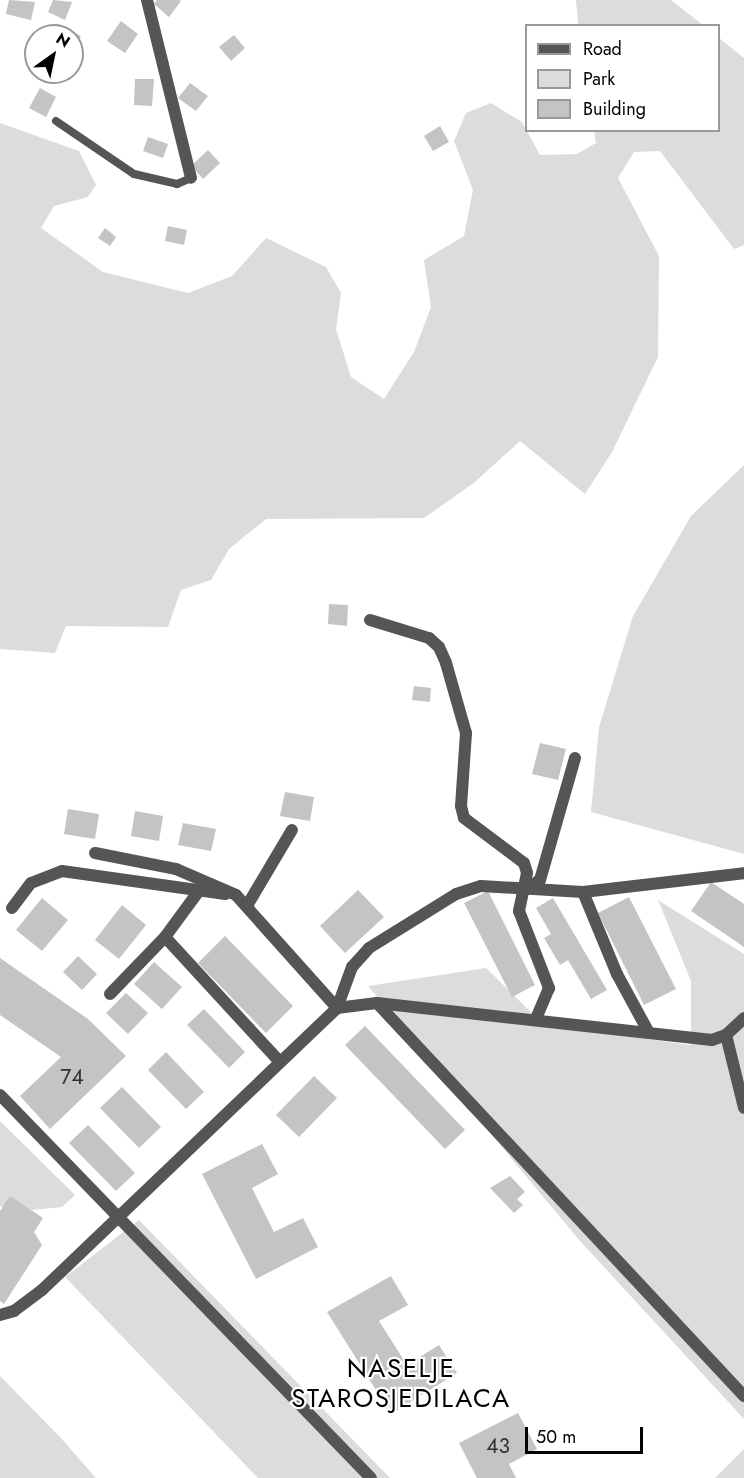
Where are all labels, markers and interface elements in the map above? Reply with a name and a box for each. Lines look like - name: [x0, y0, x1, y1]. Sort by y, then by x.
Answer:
- north arrow: [24, 24, 84, 84]
- legend: [525, 24, 720, 132]
- text: N: [51, 27, 75, 53]
- text: Road: [583, 36, 622, 62]
- text: Park: [583, 66, 615, 92]
- text: Building: [583, 96, 646, 122]
- house number: 74: [60, 1064, 84, 1090]
- district label: NASELJE STAROSJEDILACA: [291, 1353, 511, 1414]
- scale bar: [528, 1415, 646, 1453]
- text: 50 m: [536, 1424, 576, 1450]
- house number: 43: [486, 1433, 510, 1459]

